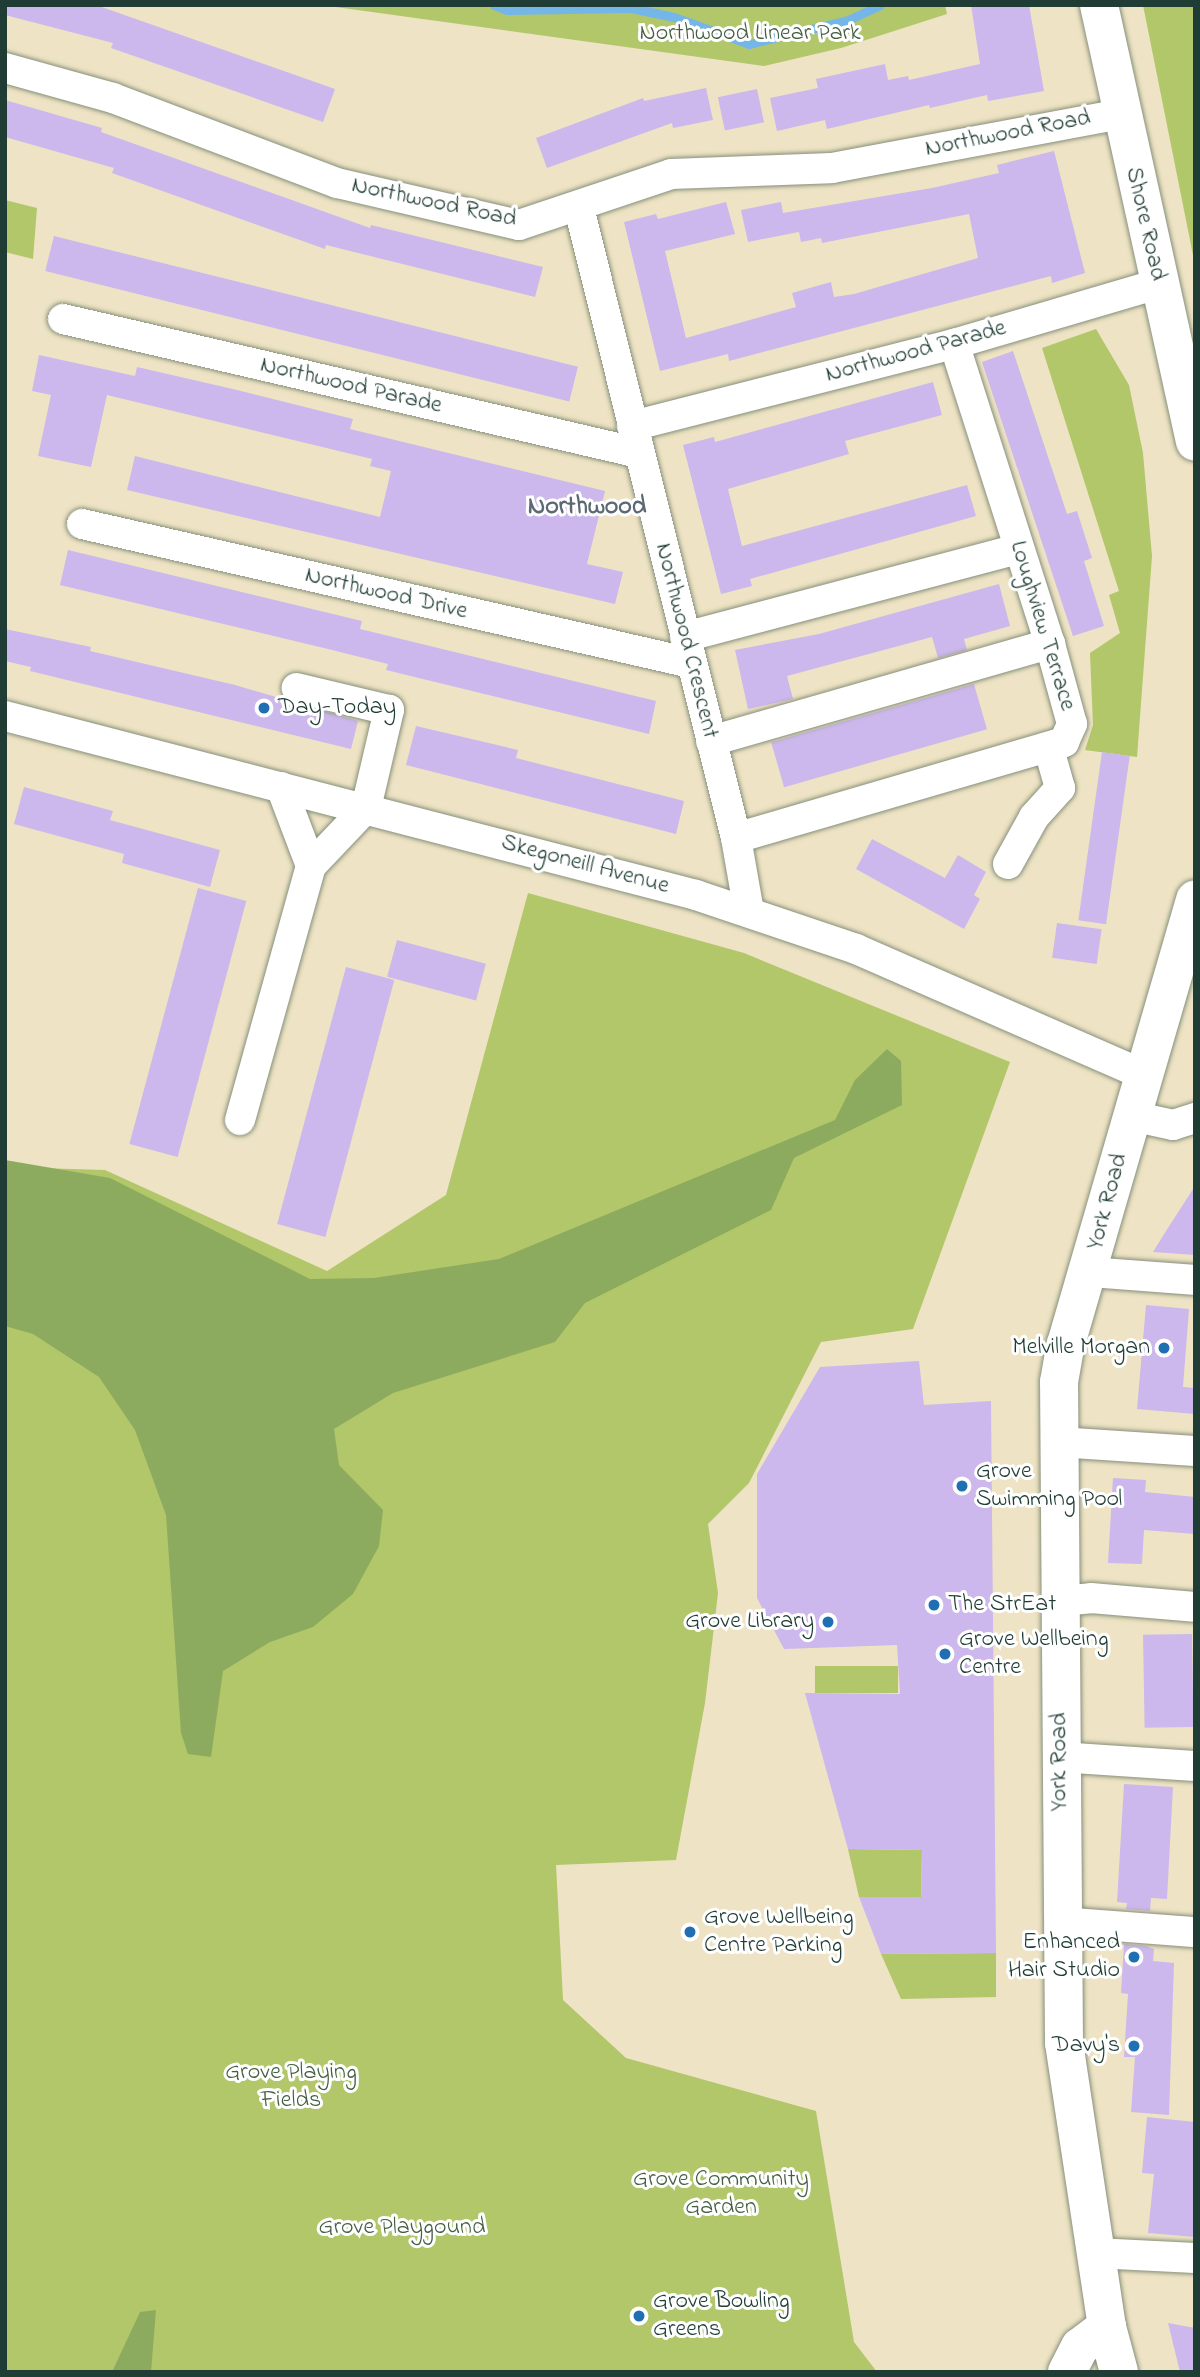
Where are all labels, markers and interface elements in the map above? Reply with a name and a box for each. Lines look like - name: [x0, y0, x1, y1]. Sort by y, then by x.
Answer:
- park label: Northwood Linear Park: [639, 20, 861, 48]
- street label: Northwood Road: [923, 104, 1093, 164]
- street label: Shore Road: [1118, 164, 1172, 284]
- street label: Northwood Road: [349, 171, 519, 235]
- street label: Northwood Parade: [823, 314, 1009, 390]
- street label: Northwood Parade: [257, 351, 445, 421]
- district label: Northwood: [528, 492, 646, 524]
- street label: Loughview Terrace: [1002, 538, 1082, 714]
- street label: Northwood Crescent: [648, 540, 724, 742]
- street label: Northwood Drive: [302, 561, 470, 627]
- place label: Day-Today: [278, 694, 396, 722]
- marker: Day-Today: [256, 700, 272, 716]
- street label: Skegoneill Avenue: [498, 829, 672, 901]
- street label: York Road: [1081, 1150, 1135, 1254]
- place label: Melville Morgan: [1012, 1334, 1150, 1362]
- marker: Melville Morgan: [1156, 1340, 1172, 1356]
- place label: Grove Swimming Pool: [976, 1458, 1122, 1514]
- marker: Grove Swimming Pool: [954, 1478, 970, 1494]
- place label: The StrEat: [948, 1591, 1056, 1619]
- marker: The StrEat: [926, 1597, 942, 1613]
- place label: Grove Library: [685, 1608, 814, 1636]
- marker: Grove Library: [820, 1614, 836, 1630]
- place label: Grove Wellbeing Centre: [959, 1626, 1108, 1682]
- marker: Grove Wellbeing Centre: [937, 1646, 953, 1662]
- street label: York Road: [1046, 1713, 1074, 1811]
- place label: Grove Wellbeing Centre Parking: [704, 1904, 853, 1960]
- marker: Grove Wellbeing Centre Parking: [682, 1924, 698, 1940]
- place label: Enhanced Hair Studio: [1008, 1929, 1120, 1985]
- marker: Enhanced Hair Studio: [1126, 1949, 1142, 1965]
- place label: Davy's: [1052, 2032, 1120, 2060]
- marker: Davy's: [1126, 2038, 1142, 2054]
- park label: Grove Playing Fields: [225, 2059, 357, 2115]
- park label: Grove Community Garden: [633, 2166, 809, 2222]
- park label: Grove Playgound: [319, 2214, 485, 2242]
- place label: Grove Bowling Greens: [653, 2288, 790, 2344]
- marker: Grove Bowling Greens: [631, 2308, 647, 2324]

